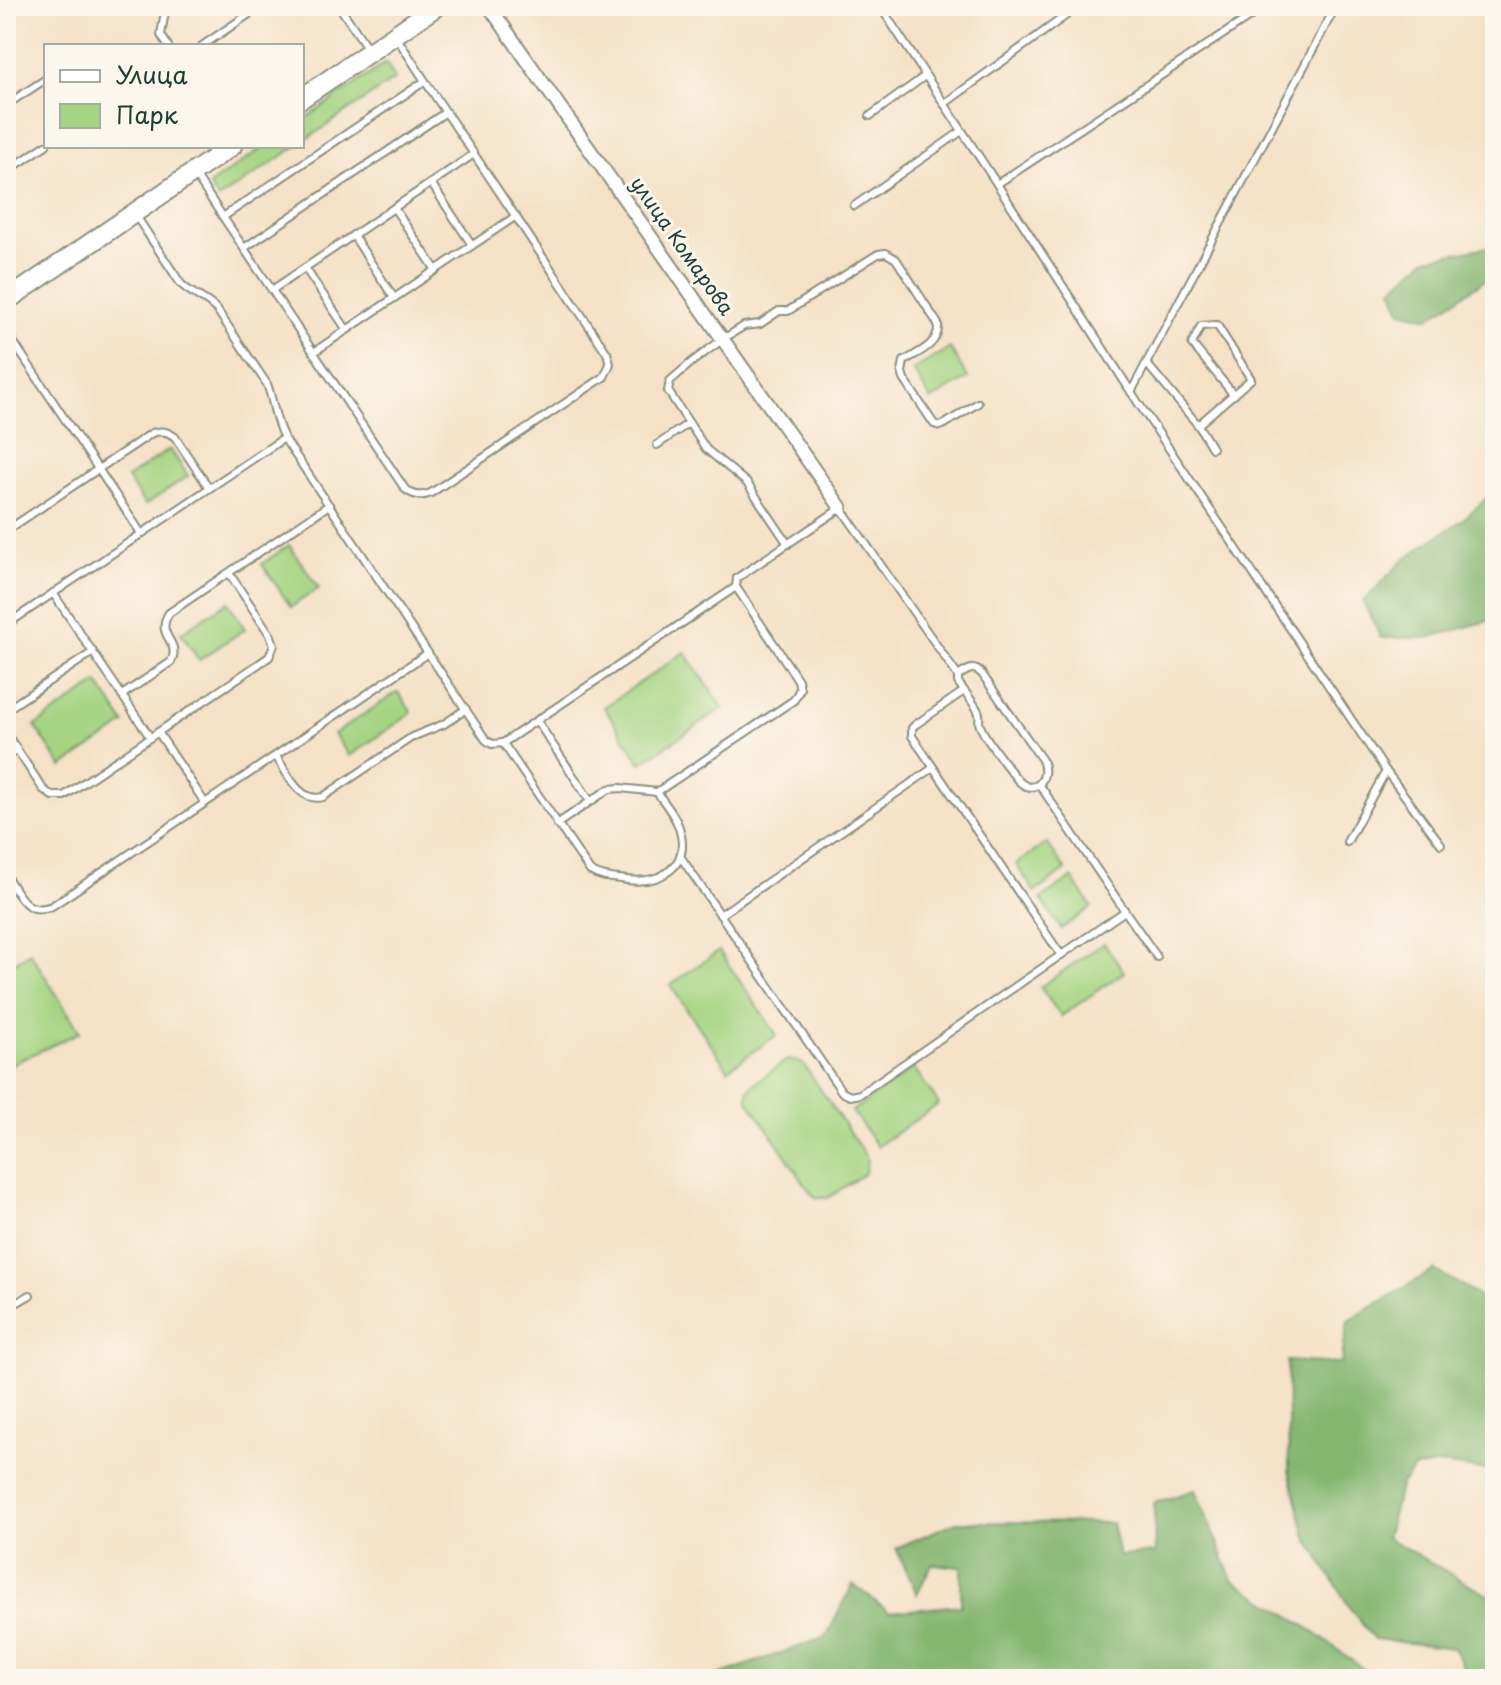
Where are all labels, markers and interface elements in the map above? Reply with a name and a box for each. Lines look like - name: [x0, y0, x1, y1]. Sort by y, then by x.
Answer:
- legend: [44, 44, 304, 148]
- text: Улица: [116, 56, 188, 92]
- text: Парк: [116, 96, 179, 132]
- street label: улица Комарова: [624, 170, 742, 321]

